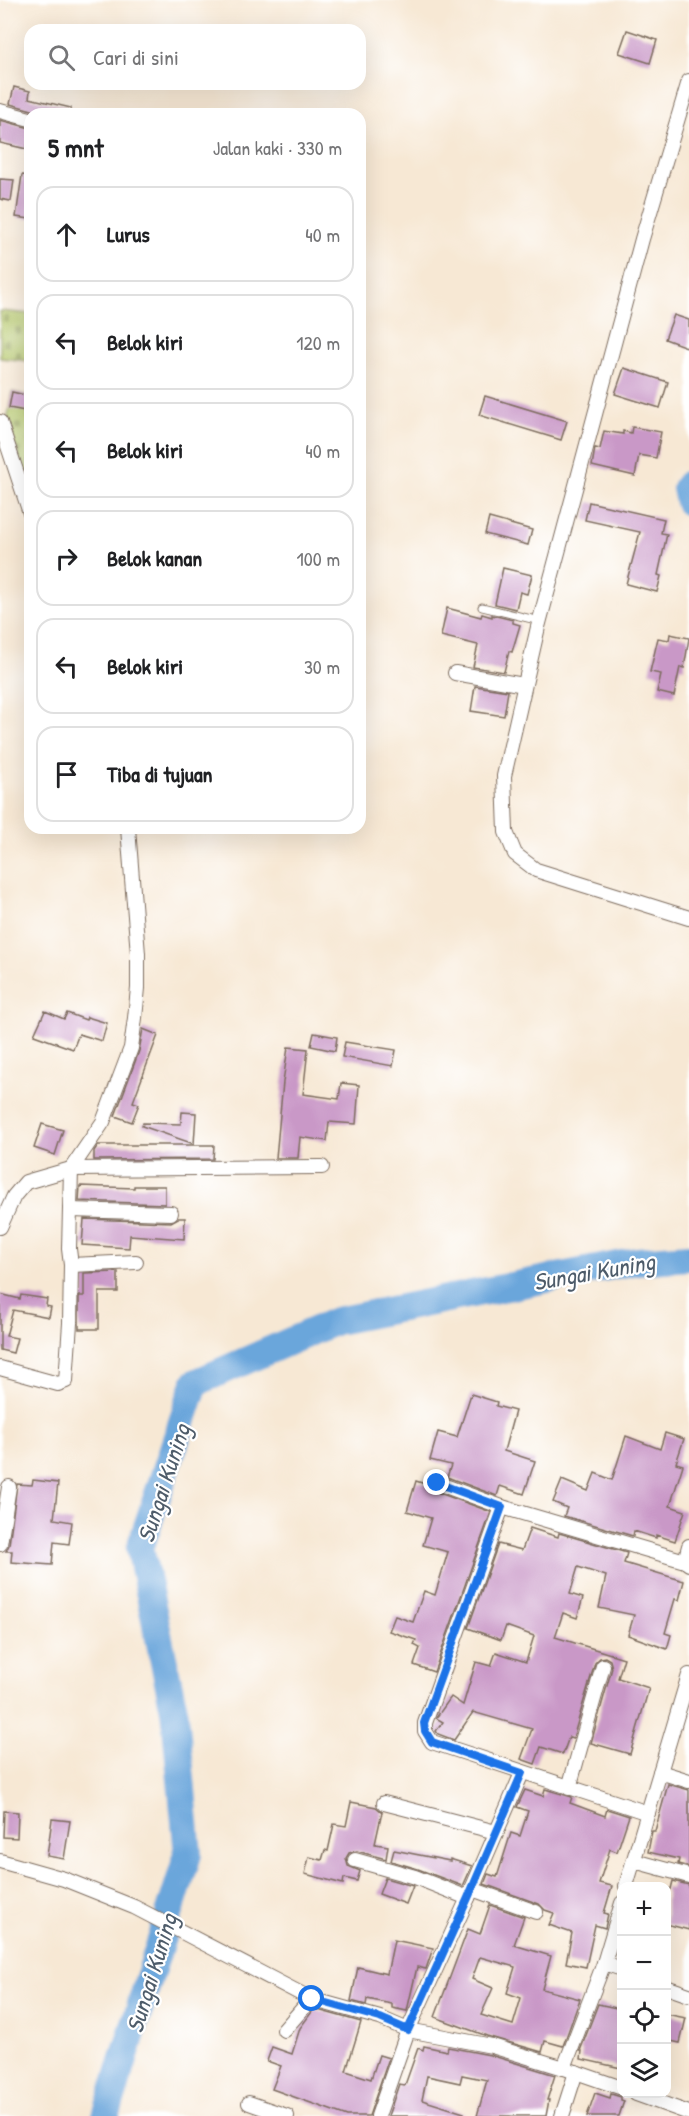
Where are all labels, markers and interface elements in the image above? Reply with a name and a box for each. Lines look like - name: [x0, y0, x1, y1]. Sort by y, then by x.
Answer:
- search box: [24, 24, 366, 90]
- icon: search: [45, 41, 78, 74]
- text: Cari di sini: [93, 42, 179, 72]
- text: 5 mnt: [48, 130, 103, 165]
- text: Jalan kaki · 330 m: [213, 134, 342, 161]
- icon: ahead: [50, 218, 83, 251]
- text: Lurus: [107, 219, 150, 249]
- text: 40 m: [305, 221, 340, 248]
- icon: left: [50, 326, 83, 359]
- text: Belok kiri: [107, 327, 183, 357]
- text: 120 m: [296, 329, 340, 356]
- icon: left: [50, 434, 83, 467]
- text: Belok kiri: [107, 435, 183, 465]
- text: 40 m: [305, 437, 340, 464]
- icon: right: [50, 542, 83, 575]
- text: Belok kanan: [107, 543, 202, 573]
- text: 100 m: [297, 545, 340, 572]
- icon: left: [50, 650, 83, 683]
- text: Belok kiri: [107, 651, 183, 681]
- text: 30 m: [304, 653, 340, 680]
- icon: arrive: [50, 758, 83, 791]
- text: Tiba di tujuan: [107, 759, 212, 789]
- water label: Sungai Kuning: [531, 1244, 658, 1298]
- water label: Sungai Kuning: [129, 1419, 198, 1546]
- route end: [423, 1469, 449, 1495]
- map controls: [617, 1882, 671, 2098]
- button: +: [617, 1882, 671, 1936]
- water label: Sungai Kuning: [118, 1909, 186, 2036]
- button: −: [617, 1936, 671, 1990]
- route start: [298, 1985, 324, 2011]
- button: locate: [617, 1990, 671, 2044]
- button: layers: [617, 2044, 671, 2098]

